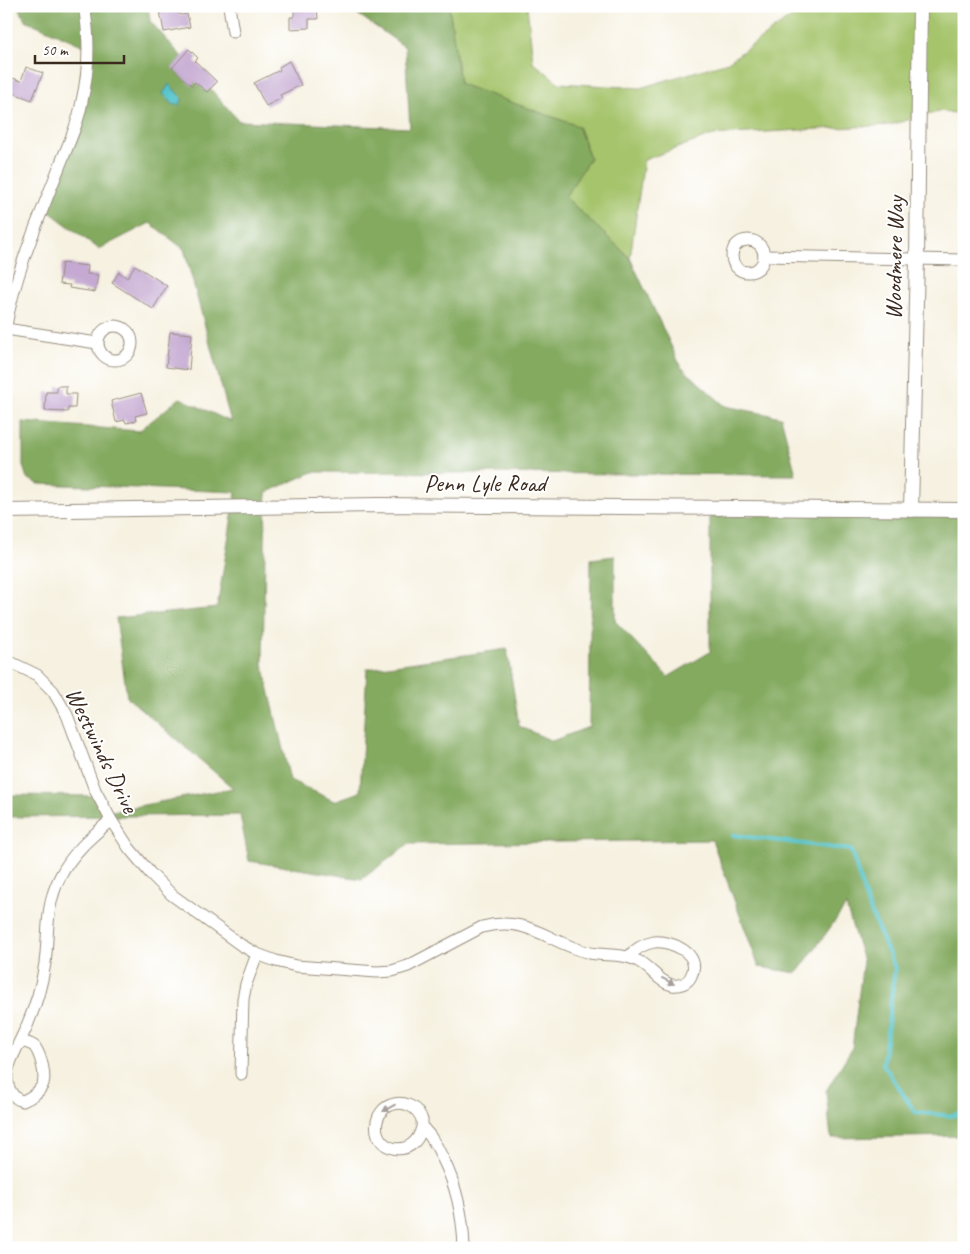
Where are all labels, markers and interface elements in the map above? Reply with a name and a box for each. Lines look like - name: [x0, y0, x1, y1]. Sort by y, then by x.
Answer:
- scale bar: [35, 32, 124, 64]
- text: 50 m: [42, 41, 69, 60]
- street label: Woodmere Way: [878, 194, 910, 320]
- street label: Penn Lyle Road: [424, 468, 549, 498]
- street label: Westwinds Drive: [59, 682, 146, 820]
- one-way arrow: [660, 977, 675, 986]
- one-way arrow: [382, 1103, 396, 1112]

